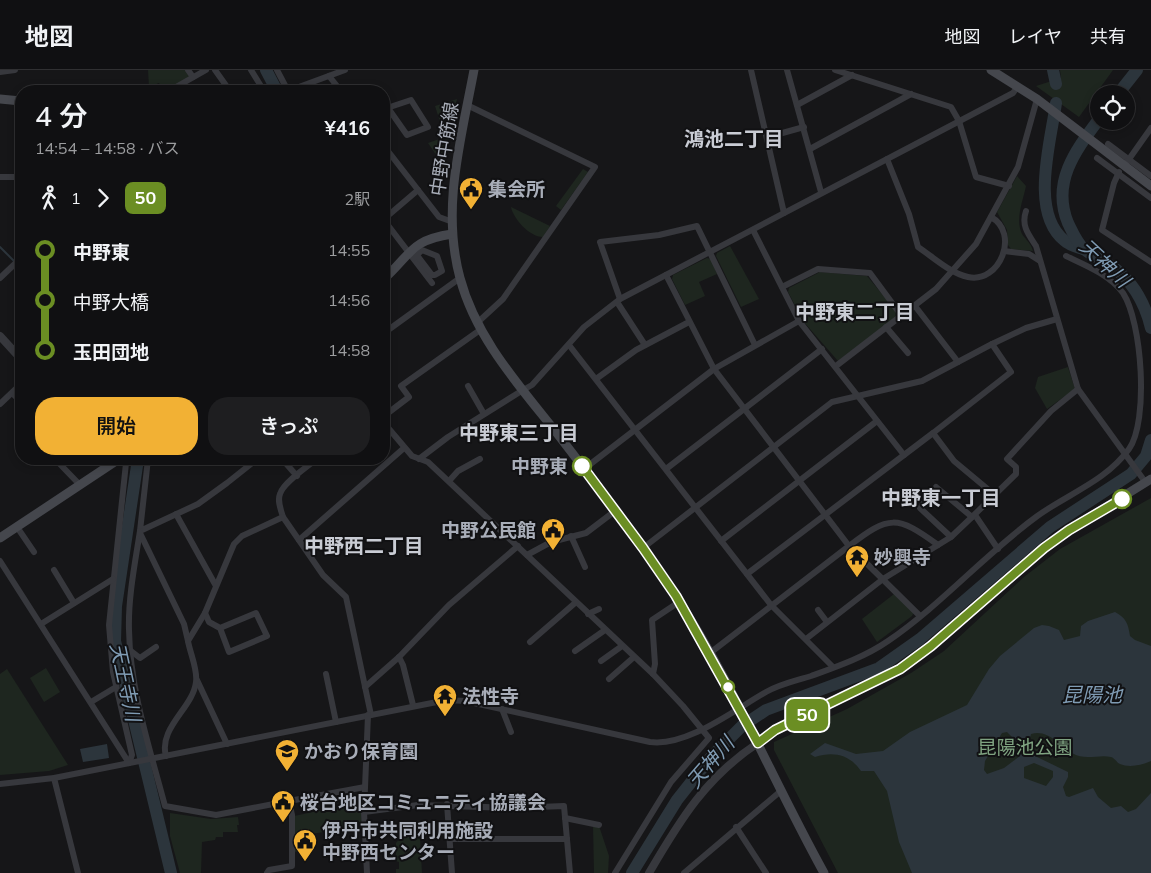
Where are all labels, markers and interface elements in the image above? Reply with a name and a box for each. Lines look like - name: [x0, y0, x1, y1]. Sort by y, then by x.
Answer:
- text: 地図: [25, 21, 73, 51]
- text: 地図: [945, 25, 981, 48]
- text: レイヤ: [1009, 25, 1062, 48]
- text: 共有: [1090, 25, 1126, 48]
- map controls: [1090, 85, 1135, 130]
- button: locate: [1090, 85, 1135, 130]
- text: 4 分: [35, 98, 87, 133]
- street label: 中野中筋線: [425, 100, 463, 198]
- text: ¥416: [324, 116, 370, 140]
- district label: 鴻池二丁目: [684, 126, 784, 151]
- text: 14:54 – 14:58 · バス: [35, 138, 180, 158]
- public building icon: 集会所: [458, 176, 484, 210]
- place label: 集会所: [488, 177, 545, 201]
- icon: walk: [35, 184, 63, 212]
- icon: forward: [89, 184, 117, 212]
- text: 50: [135, 186, 156, 209]
- text: 1: [71, 188, 81, 208]
- text: 2駅: [344, 189, 370, 209]
- water label: 天神川: [1075, 233, 1137, 294]
- text: 中野東: [73, 240, 130, 264]
- text: 14:55: [328, 240, 370, 260]
- text: 中野大橋: [73, 290, 149, 314]
- text: 14:56: [328, 290, 370, 310]
- district label: 中野東二丁目: [795, 299, 915, 324]
- text: 玉田団地: [73, 340, 149, 364]
- text: 14:58: [328, 340, 370, 360]
- button: 開始: [35, 397, 198, 455]
- button: きっぷ: [208, 397, 370, 455]
- district label: 中野東三丁目: [459, 420, 579, 445]
- place label: 中野東: [511, 454, 568, 478]
- marker: 中野東: [572, 456, 592, 476]
- district label: 中野東一丁目: [881, 485, 1001, 510]
- unlabelled marker: [1112, 489, 1132, 509]
- public building icon: 中野公民館: [540, 517, 566, 551]
- place label: 中野公民館: [441, 518, 536, 542]
- district label: 中野西二丁目: [304, 533, 424, 558]
- temple icon: 妙興寺: [844, 544, 870, 578]
- place label: 妙興寺: [874, 545, 931, 569]
- water label: 天王寺川: [105, 640, 147, 726]
- unlabelled marker: [721, 680, 735, 694]
- water label: 昆陽池: [1062, 682, 1124, 707]
- temple icon: 法性寺: [432, 683, 458, 717]
- place label: 法性寺: [462, 684, 519, 708]
- line badge: 50: [784, 699, 830, 731]
- text: 50: [796, 703, 818, 726]
- water label: 天神川: [681, 730, 740, 793]
- park label: 昆陽池公園: [977, 735, 1073, 759]
- school or university icon: かおり保育園: [274, 738, 300, 772]
- place label: かおり保育園: [304, 739, 418, 763]
- public building icon: 桜台地区コミュニティ協議会: [270, 789, 296, 823]
- place label: 桜台地区コミュニティ協議会: [300, 790, 546, 814]
- place label: 伊丹市共同利用施設 中野西センター: [322, 818, 493, 864]
- public building icon: 伊丹市共同利用施設 中野西センター: [292, 828, 318, 862]

